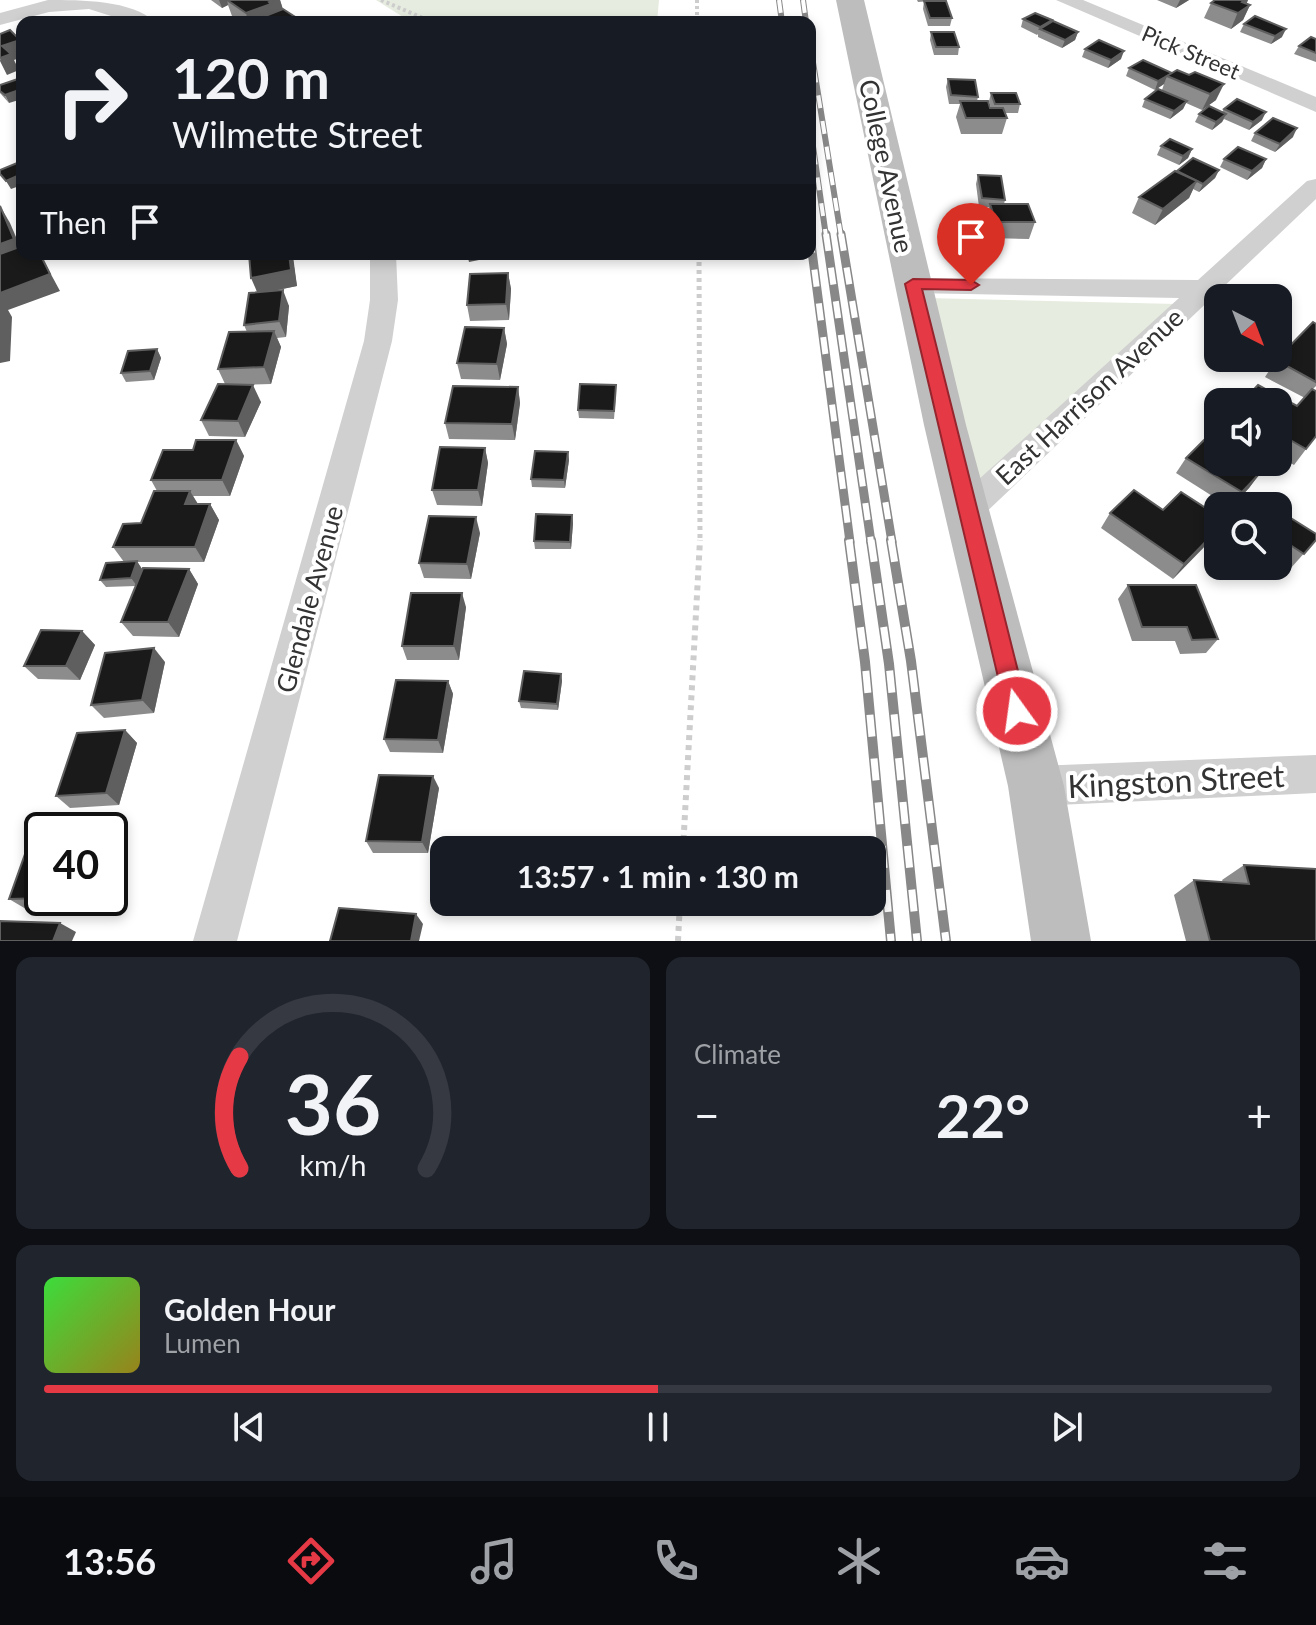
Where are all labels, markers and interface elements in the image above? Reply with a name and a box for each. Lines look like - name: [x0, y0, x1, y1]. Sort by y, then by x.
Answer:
- street label: Pick Street: [1138, 19, 1244, 85]
- text: 120 m: [172, 44, 330, 111]
- icon: right: [40, 48, 144, 152]
- street label: College Avenue: [853, 76, 921, 256]
- text: Wilmette Street: [172, 112, 422, 156]
- icon: arrive: [123, 200, 167, 244]
- pin: [937, 203, 1005, 285]
- text: Then: [40, 204, 107, 240]
- icon: arrive: [949, 215, 993, 259]
- north arrow: [1204, 284, 1292, 372]
- map controls: [1204, 284, 1292, 580]
- street label: East Harrison Avenue: [989, 301, 1189, 491]
- button: sound: [1204, 388, 1292, 476]
- button: search: [1204, 492, 1292, 580]
- street label: Glendale Avenue: [269, 502, 349, 696]
- position arrow: [975, 669, 1059, 753]
- street label: Kingston Street: [1067, 755, 1286, 805]
- speed limit sign: 40: [24, 812, 128, 916]
- text: 13:57 · 1 min · 130 m: [517, 858, 799, 894]
- text: Climate: [694, 1038, 781, 1070]
- text: 36: [285, 1053, 381, 1153]
- text: 22°: [936, 1079, 1030, 1151]
- text: −: [694, 1089, 720, 1141]
- text: +: [1246, 1089, 1272, 1141]
- text: km/h: [300, 1148, 366, 1182]
- text: Golden Hour: [164, 1291, 336, 1327]
- text: Lumen: [164, 1327, 241, 1359]
- icon: previous: [227, 1405, 271, 1449]
- icon: pause: [636, 1405, 680, 1449]
- icon: next: [1045, 1405, 1089, 1449]
- icon: directions: [283, 1533, 339, 1589]
- icon: music: [466, 1533, 522, 1589]
- icon: phone: [648, 1533, 704, 1589]
- icon: climate: [831, 1533, 887, 1589]
- icon: car: [1014, 1533, 1070, 1589]
- icon: filters: [1197, 1533, 1253, 1589]
- text: 13:56: [63, 1539, 156, 1583]

